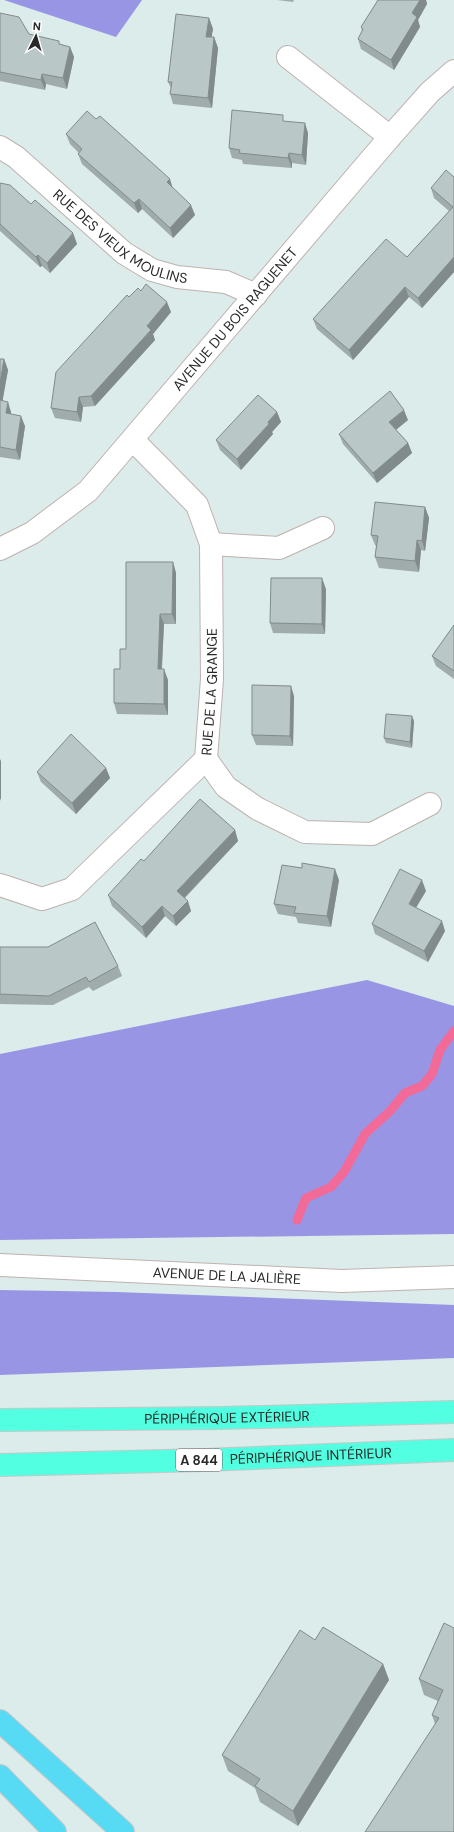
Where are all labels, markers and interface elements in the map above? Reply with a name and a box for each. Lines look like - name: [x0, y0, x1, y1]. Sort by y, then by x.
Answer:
- north arrow: [16, 16, 56, 56]
- text: N: [32, 19, 41, 33]
- street label: RUE DES VIEUX MOULINS: [49, 185, 188, 287]
- street label: AVENUE DU BOIS RAGUENET: [169, 243, 301, 394]
- street label: RUE DE LA GRANGE: [197, 628, 221, 756]
- street label: AVENUE DE LA JALIÈRE: [152, 1263, 301, 1288]
- street label: PÉRIPHÉRIQUE EXTÉRIEUR: [144, 1407, 310, 1428]
- street label: PÉRIPHÉRIQUE INTÉRIEUR: [229, 1443, 392, 1468]
- road number: A 844: [176, 1449, 222, 1471]

